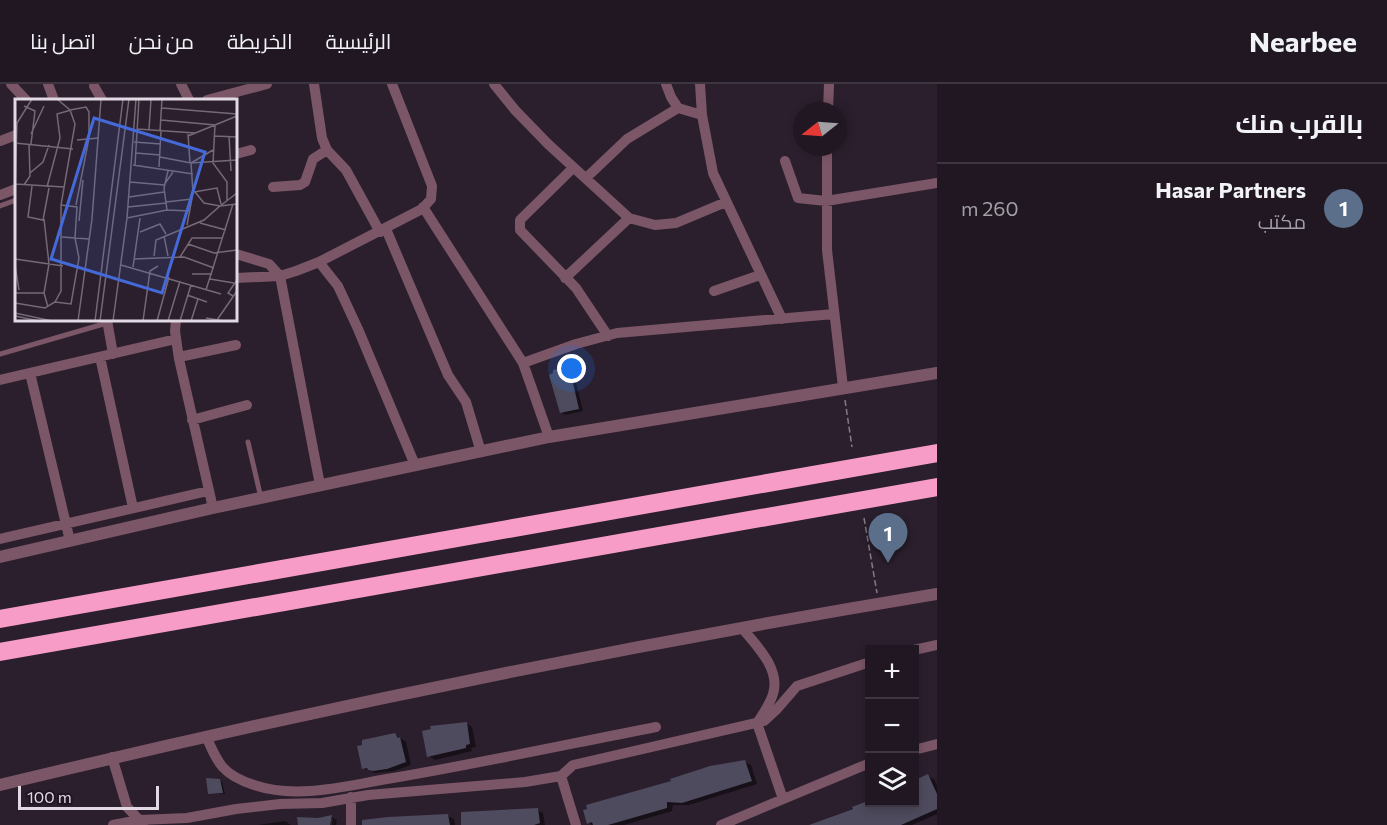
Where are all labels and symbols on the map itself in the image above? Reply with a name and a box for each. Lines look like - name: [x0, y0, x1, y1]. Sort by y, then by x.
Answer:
- inset map: [15, 99, 237, 321]
- north arrow: [793, 102, 847, 156]
- your location: [557, 354, 586, 383]
- pin: 1: [868, 514, 908, 563]
- scale bar: [18, 783, 159, 810]

